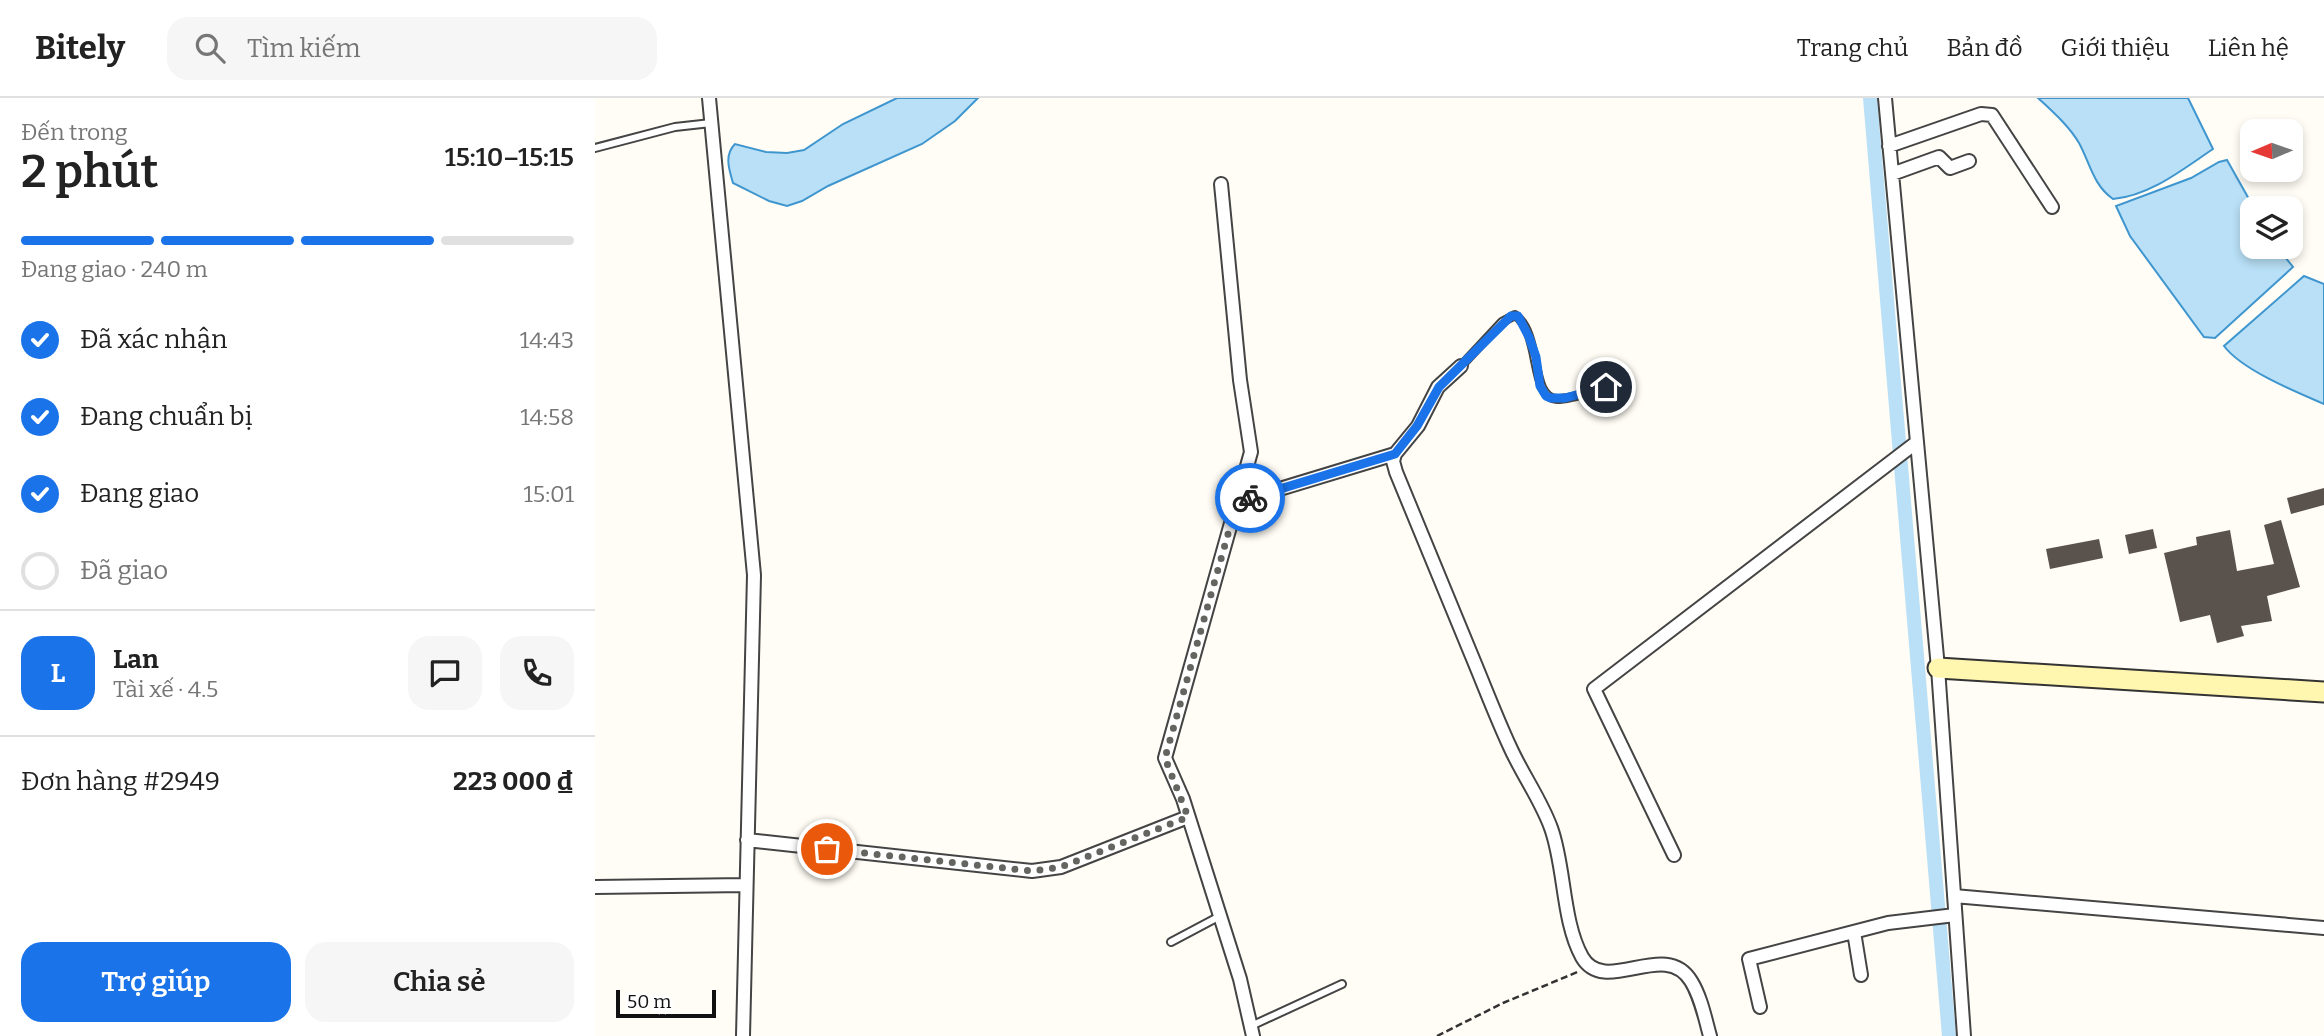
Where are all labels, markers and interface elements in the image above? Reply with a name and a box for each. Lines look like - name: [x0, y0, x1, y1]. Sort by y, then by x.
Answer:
- search box: [167, 17, 657, 80]
- text: Bitely: [35, 28, 125, 68]
- icon: search: [191, 29, 229, 67]
- text: Tìm kiếm: [247, 33, 361, 64]
- text: Trang chủ: [1797, 34, 1908, 62]
- text: Bản đồ: [1946, 34, 2023, 62]
- text: Giới thiệu: [2061, 34, 2170, 62]
- text: Liên hệ: [2208, 34, 2289, 62]
- text: Đến trong: [21, 118, 128, 146]
- north arrow: [2240, 119, 2303, 182]
- map controls: [2240, 119, 2303, 259]
- text: 15:10–15:15: [445, 142, 574, 173]
- text: 2 phút: [21, 144, 159, 199]
- button: layers: [2240, 196, 2303, 259]
- text: Đang giao · 240 m: [21, 255, 208, 283]
- icon: check: [21, 321, 59, 359]
- text: Đã xác nhận: [80, 324, 227, 355]
- text: 14:43: [520, 326, 574, 354]
- pin: [1576, 357, 1636, 417]
- icon: home: [1587, 368, 1625, 406]
- icon: check: [21, 398, 59, 436]
- text: Đang chuẩn bị: [80, 401, 252, 432]
- text: 14:58: [520, 403, 574, 431]
- courier: [1215, 463, 1285, 533]
- icon: check: [21, 475, 59, 513]
- text: Đang giao: [80, 478, 199, 509]
- icon: bike: [1231, 479, 1269, 517]
- text: 15:01: [524, 480, 574, 508]
- text: Đã giao: [80, 555, 168, 586]
- button: chat: [408, 636, 482, 710]
- button: phone: [500, 636, 574, 710]
- text: Lan: [113, 644, 159, 675]
- text: L: [51, 658, 65, 689]
- text: Tài xế · 4.5: [113, 675, 218, 703]
- text: Đơn hàng #2949: [21, 766, 220, 797]
- text: 223 000 ₫: [453, 766, 574, 797]
- pin: [797, 819, 857, 879]
- icon: bag: [808, 830, 846, 868]
- button: Trợ giúp: [21, 942, 291, 1022]
- button: Chia sẻ: [305, 942, 574, 1022]
- scale bar: [616, 987, 716, 1019]
- text: 50 m: [627, 990, 671, 1013]

